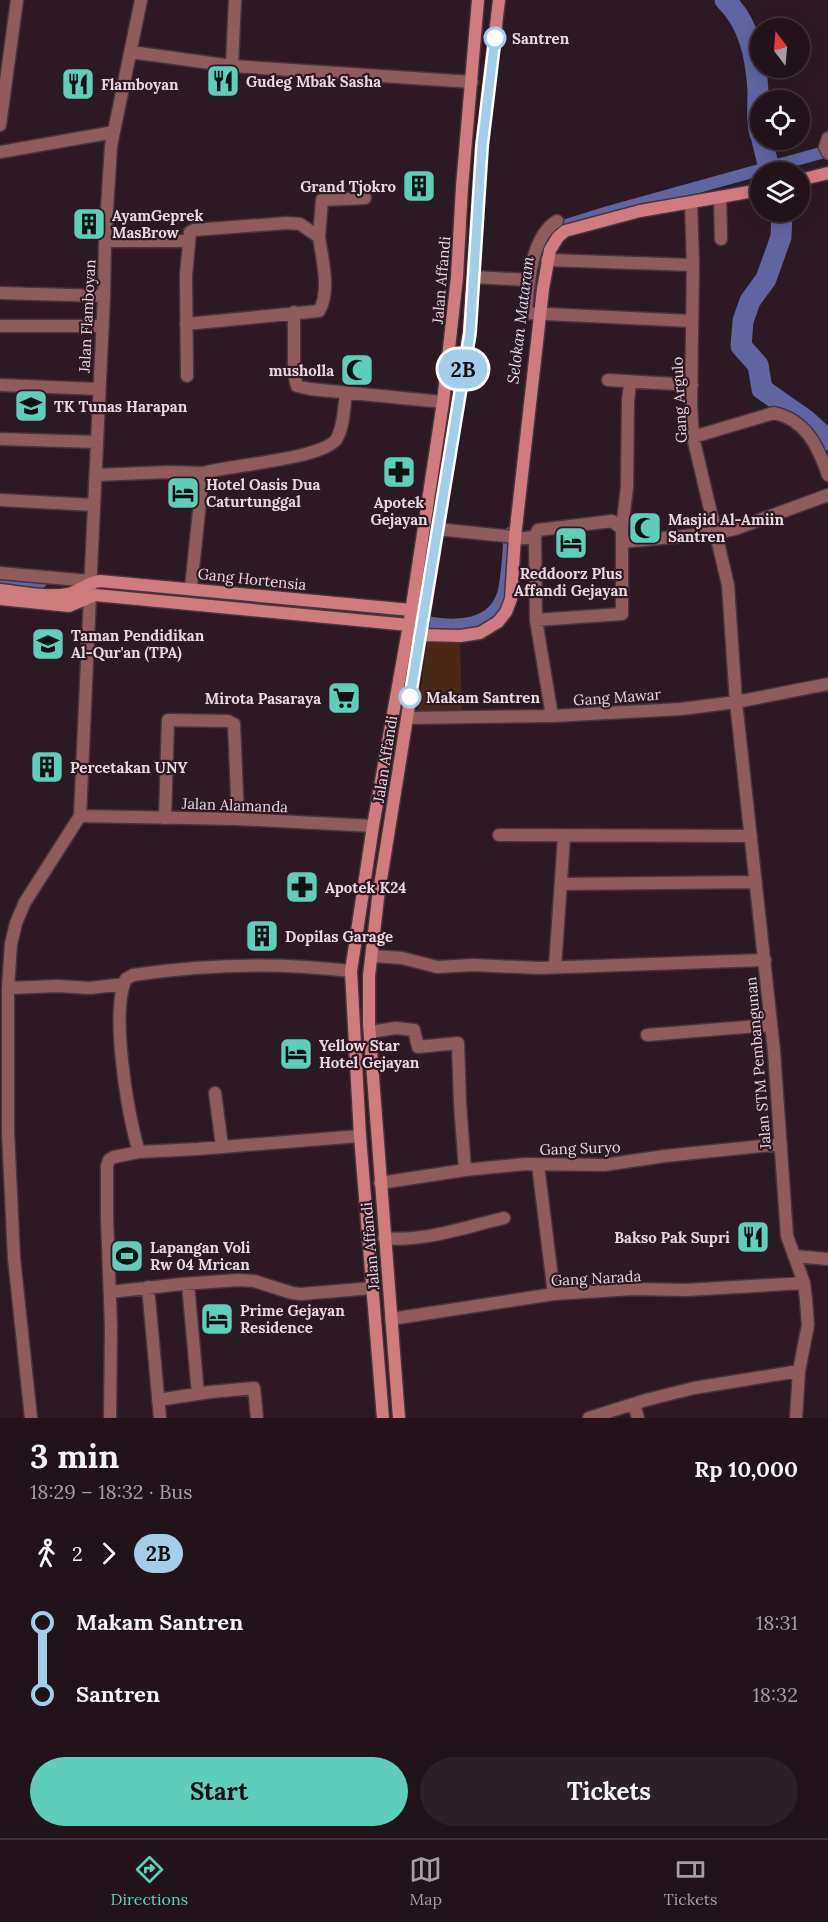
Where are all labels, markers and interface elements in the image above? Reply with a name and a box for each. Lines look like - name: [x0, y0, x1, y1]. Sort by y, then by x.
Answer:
- north arrow: [750, 18, 810, 78]
- map controls: [750, 18, 810, 222]
- marker: Santren: [484, 27, 506, 49]
- place label: Santren: [512, 29, 570, 48]
- restaurant icon: Gudeg Mbak Sasha: [205, 63, 241, 99]
- restaurant icon: Flamboyan: [60, 66, 96, 102]
- place label: Gudeg Mbak Sasha: [246, 72, 381, 91]
- place label: Flamboyan: [101, 75, 179, 94]
- button: locate: [750, 90, 810, 150]
- button: layers: [750, 162, 810, 222]
- building icon: Grand Tjokro: [401, 168, 437, 204]
- place label: Grand Tjokro: [300, 177, 397, 196]
- building icon: AyamGeprek MasBrow: [71, 206, 107, 242]
- place label: AyamGeprek MasBrow: [112, 206, 203, 242]
- street label: Jalan Affandi: [428, 235, 454, 326]
- water label: Selokan Mataram: [502, 255, 538, 385]
- street label: Jalan Flamboyan: [74, 259, 99, 374]
- line badge: 2B: [436, 350, 490, 388]
- mosque icon: musholla: [339, 352, 375, 388]
- text: 2B: [450, 356, 476, 383]
- street label: Gang Argulo: [667, 356, 691, 444]
- place label: musholla: [269, 361, 334, 380]
- school or university icon: TK Tunas Harapan: [13, 388, 49, 424]
- place label: TK Tunas Harapan: [54, 397, 188, 416]
- pharmacy icon: Apotek Gejayan: [381, 454, 417, 490]
- hotel icon: Hotel Oasis Dua Caturtunggal: [165, 475, 201, 511]
- place label: Hotel Oasis Dua Caturtunggal: [206, 475, 320, 511]
- place label: Apotek Gejayan: [370, 493, 428, 529]
- mosque icon: Masjid Al-Amiin Santren: [627, 510, 663, 546]
- place label: Masjid Al-Amiin Santren: [668, 510, 785, 546]
- hotel icon: Reddoorz Plus Affandi Gejayan: [553, 525, 589, 561]
- street label: Gang Hortensia: [197, 564, 308, 594]
- place label: Reddoorz Plus Affandi Gejayan: [514, 564, 628, 600]
- school or university icon: Taman Pendidikan Al-Qur'an (TPA): [30, 626, 66, 662]
- place label: Taman Pendidikan Al-Qur'an (TPA): [71, 626, 205, 663]
- supermarket icon: Mirota Pasaraya: [326, 680, 362, 716]
- street label: Gang Mawar: [572, 684, 662, 710]
- marker: Makam Santren: [399, 686, 421, 708]
- place label: Makam Santren: [426, 688, 540, 707]
- place label: Mirota Pasaraya: [205, 689, 321, 708]
- street label: Jalan Affandi: [369, 714, 401, 805]
- building icon: Percetakan UNY: [29, 749, 65, 785]
- place label: Percetakan UNY: [70, 758, 188, 777]
- street label: Jalan Alamanda: [181, 794, 289, 816]
- pharmacy icon: Apotek K24: [284, 869, 320, 905]
- place label: Apotek K24: [325, 878, 407, 897]
- building icon: Dopilas Garage: [244, 918, 280, 954]
- place label: Dopilas Garage: [285, 927, 393, 946]
- street label: Jalan STM Pembangunan: [741, 976, 775, 1151]
- hotel icon: Yellow Star Hotel Gejayan: [278, 1036, 314, 1072]
- place label: Yellow Star Hotel Gejayan: [319, 1036, 420, 1072]
- street label: Gang Suryo: [539, 1137, 621, 1159]
- street label: Jalan Affandi: [357, 1201, 383, 1292]
- restaurant icon: Bakso Pak Supri: [735, 1219, 771, 1255]
- place label: Bakso Pak Supri: [614, 1228, 730, 1247]
- sports icon: Lapangan Voli Rw 04 Mrican: [109, 1238, 145, 1274]
- place label: Lapangan Voli Rw 04 Mrican: [150, 1238, 251, 1274]
- street label: Gang Narada: [550, 1266, 642, 1290]
- hotel icon: Prime Gejayan Residence: [199, 1301, 235, 1337]
- place label: Prime Gejayan Residence: [240, 1301, 345, 1337]
- text: 3 min: [30, 1435, 119, 1477]
- text: Rp 10,000: [694, 1455, 798, 1483]
- text: 18:29 – 18:32 · Bus: [30, 1479, 193, 1504]
- icon: walk: [30, 1537, 63, 1570]
- icon: forward: [92, 1537, 125, 1570]
- text: 2B: [146, 1540, 171, 1567]
- text: 2: [72, 1541, 83, 1566]
- text: Makam Santren: [76, 1608, 243, 1636]
- text: 18:31: [756, 1610, 798, 1635]
- text: Santren: [76, 1680, 160, 1708]
- text: 18:32: [753, 1682, 798, 1707]
- button: Start: [30, 1757, 408, 1826]
- button: Tickets: [420, 1757, 798, 1826]
- tab: Directions: [111, 1853, 188, 1909]
- tab: Map: [409, 1853, 442, 1909]
- tab: Tickets: [663, 1853, 717, 1909]

